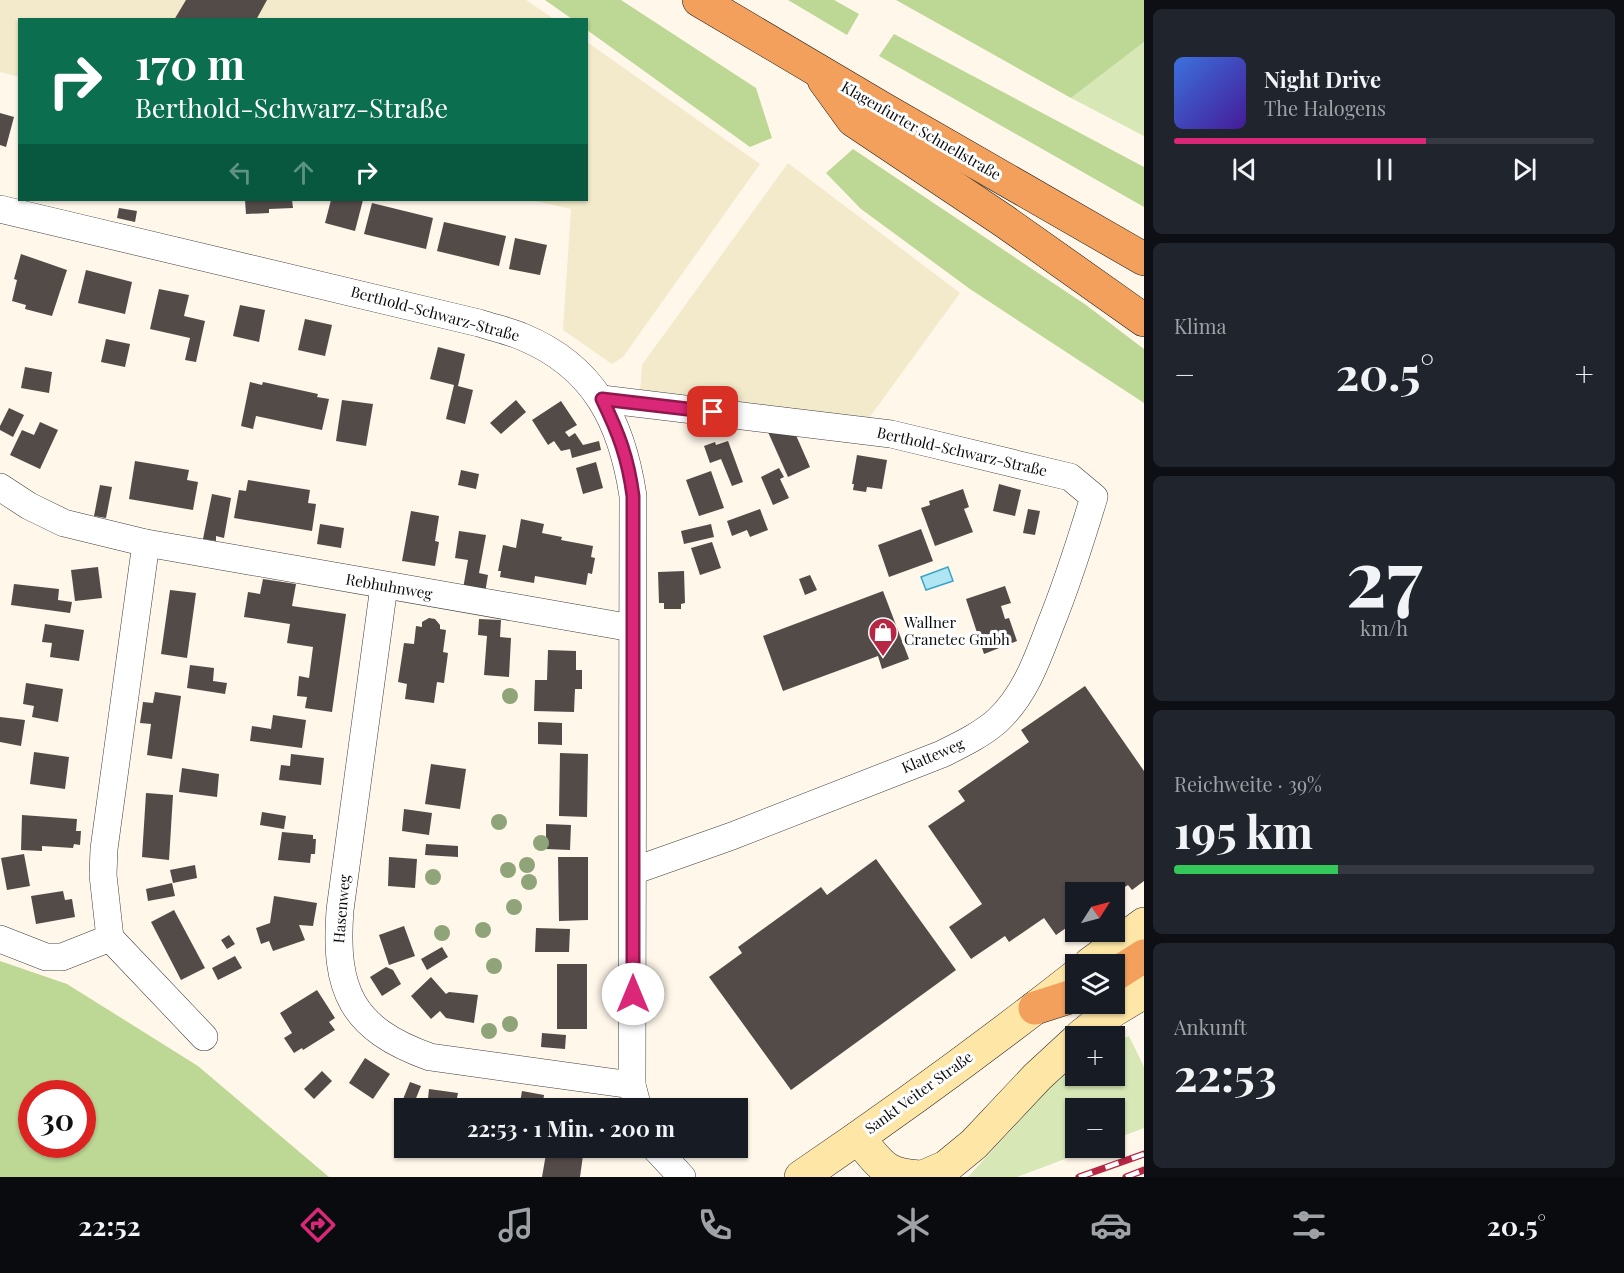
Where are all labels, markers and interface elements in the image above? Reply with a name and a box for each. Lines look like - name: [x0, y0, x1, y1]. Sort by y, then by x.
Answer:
- text: 170 m: [135, 35, 245, 91]
- icon: right: [36, 42, 114, 120]
- text: Night Drive: [1264, 64, 1381, 94]
- street label: Klagenfurter Schnellstraße: [838, 76, 1005, 184]
- text: Berthold-Schwarz-Straße: [135, 89, 448, 125]
- text: The Halogens: [1264, 94, 1386, 121]
- icon: previous: [1228, 153, 1261, 186]
- icon: pause: [1368, 153, 1401, 186]
- icon: next: [1508, 153, 1541, 186]
- icon: left: [224, 156, 257, 189]
- icon: ahead: [287, 156, 320, 189]
- icon: right: [350, 156, 383, 189]
- street label: Berthold-Schwarz-Straße: [349, 281, 522, 345]
- text: Klima: [1174, 312, 1226, 339]
- text: 20.5°: [1336, 342, 1434, 402]
- text: −: [1174, 351, 1195, 395]
- text: +: [1575, 351, 1594, 395]
- pin: [687, 386, 738, 437]
- icon: arrive: [696, 395, 729, 428]
- street label: Berthold-Schwarz-Straße: [875, 422, 1049, 480]
- text: 27: [1346, 523, 1422, 627]
- street label: Rebhuhnweg: [344, 569, 434, 603]
- place label: Wallner Cranetec Gmbh: [903, 612, 1010, 649]
- text: km/h: [1360, 614, 1408, 641]
- shop icon: Wallner Cranetec Gmbh: [867, 616, 899, 658]
- street label: Klatteweg: [898, 733, 967, 777]
- text: Reichweite · 39%: [1174, 770, 1322, 797]
- text: 195 km: [1174, 800, 1313, 860]
- street label: Hasenweg: [328, 874, 354, 944]
- north arrow: [1065, 882, 1125, 942]
- map controls: [1065, 882, 1125, 1158]
- button: layers: [1065, 954, 1125, 1014]
- position arrow: [601, 962, 665, 1026]
- text: Ankunft: [1174, 1013, 1247, 1040]
- button: +: [1065, 1026, 1125, 1086]
- text: 22:53: [1174, 1043, 1277, 1103]
- street label: Sankt Veiter Straße: [861, 1046, 976, 1138]
- speed limit sign: 30: [18, 1080, 96, 1158]
- button: −: [1065, 1098, 1125, 1158]
- text: 22:53 · 1 Min. · 200 m: [467, 1113, 675, 1143]
- icon: directions: [297, 1204, 339, 1246]
- icon: music: [495, 1204, 537, 1246]
- icon: phone: [694, 1204, 736, 1246]
- icon: climate: [892, 1204, 934, 1246]
- icon: car: [1090, 1204, 1132, 1246]
- icon: filters: [1288, 1204, 1330, 1246]
- text: 22:52: [78, 1207, 141, 1243]
- text: 20.5°: [1487, 1207, 1546, 1243]

